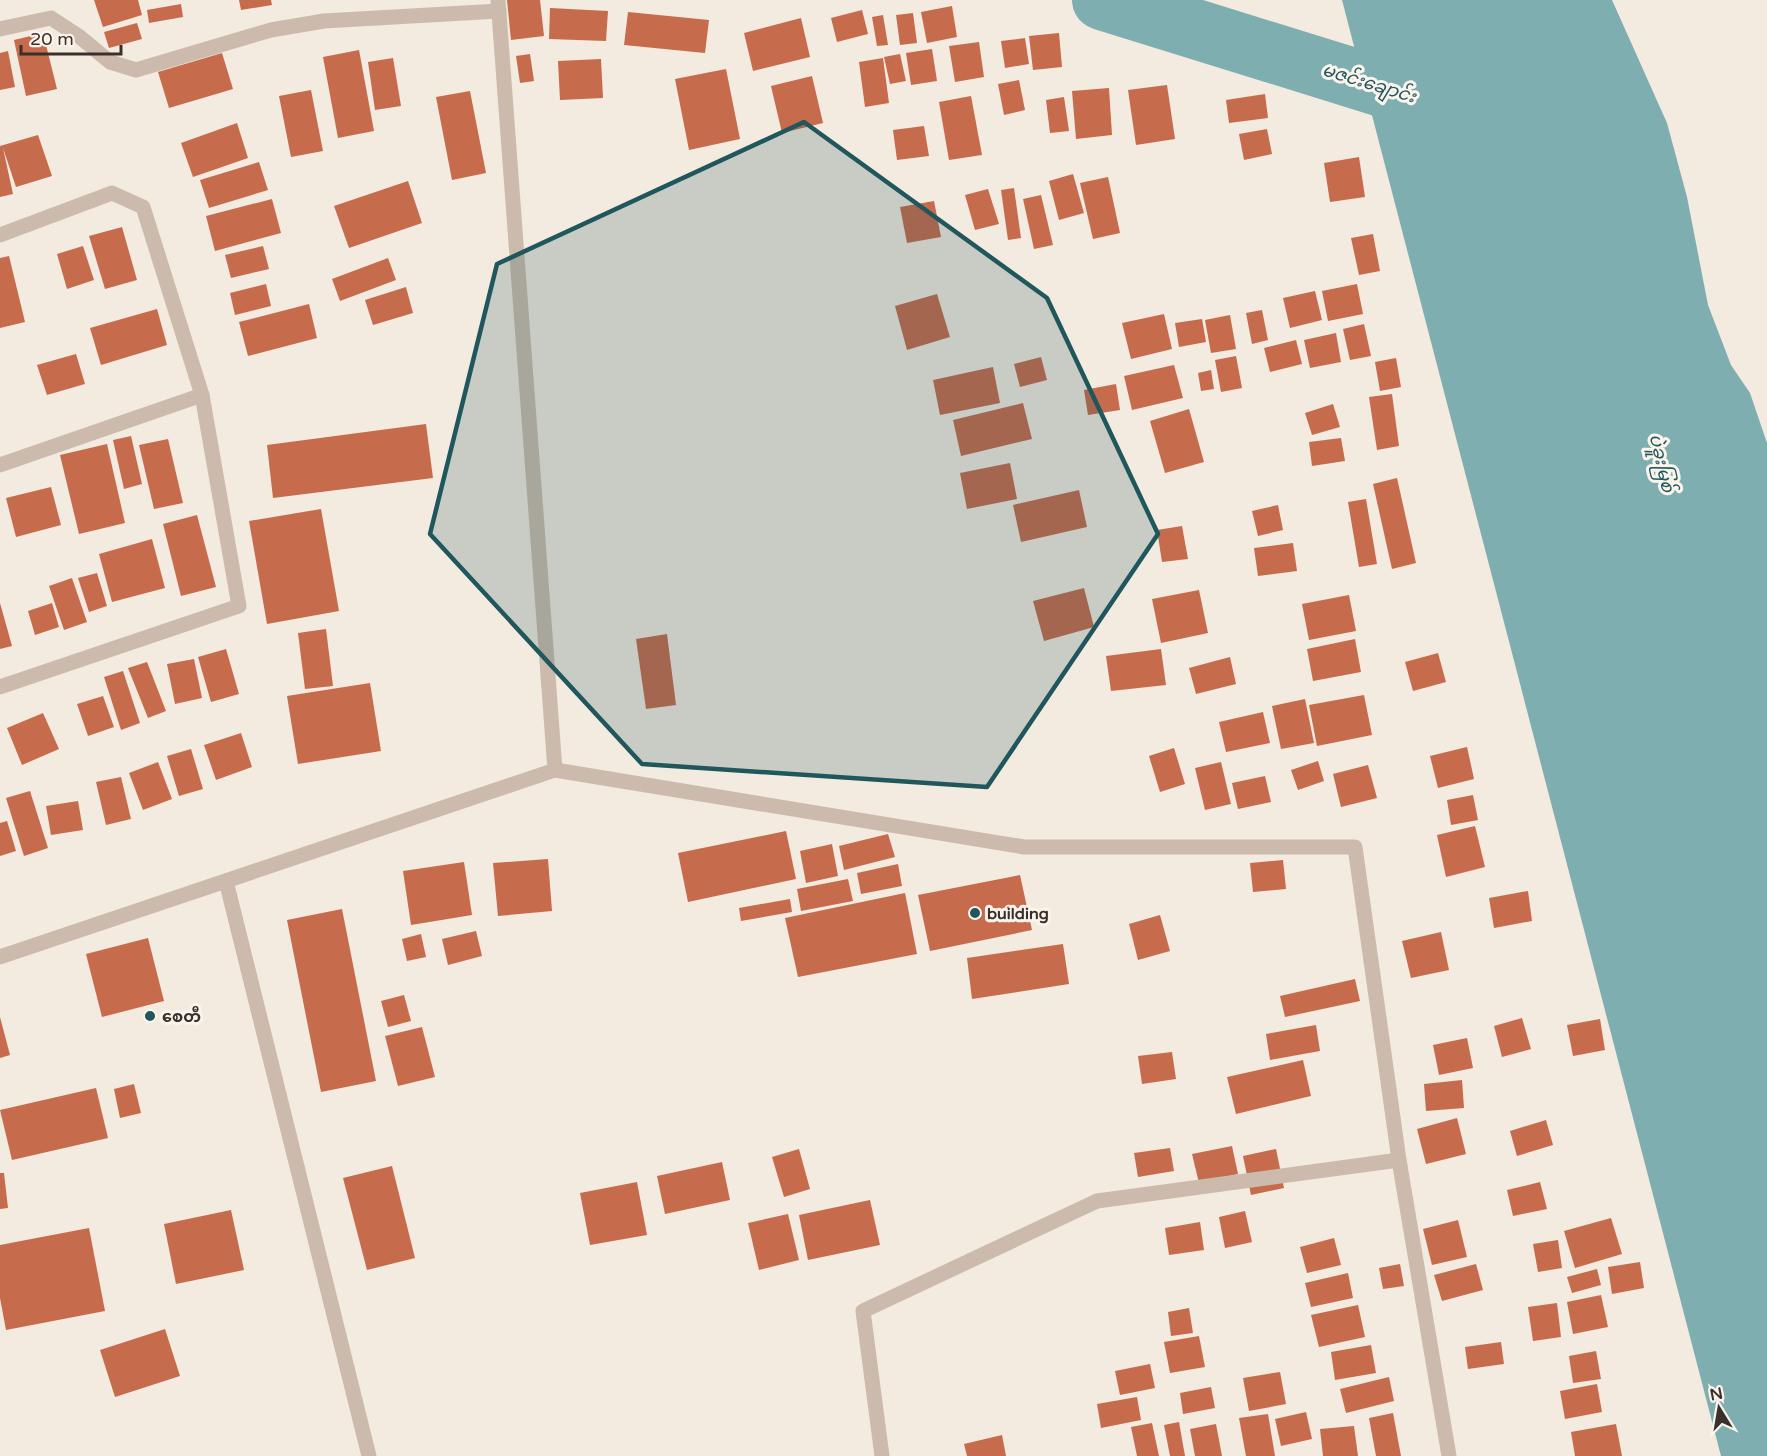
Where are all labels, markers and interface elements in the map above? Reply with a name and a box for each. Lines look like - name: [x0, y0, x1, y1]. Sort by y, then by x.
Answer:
- scale bar: [21, 18, 122, 56]
- text: 20 m: [30, 28, 74, 50]
- water label: မဇင်းချောင်း: [1318, 56, 1421, 112]
- water label: ပဲခူးမြစ်: [1641, 431, 1682, 497]
- place label: building: [987, 904, 1049, 924]
- marker: building: [968, 906, 982, 920]
- place label: စေတီ: [162, 1005, 201, 1027]
- marker: စေတီ: [143, 1009, 157, 1023]
- north arrow: [1689, 1378, 1749, 1438]
- text: N: [1708, 1383, 1725, 1405]

